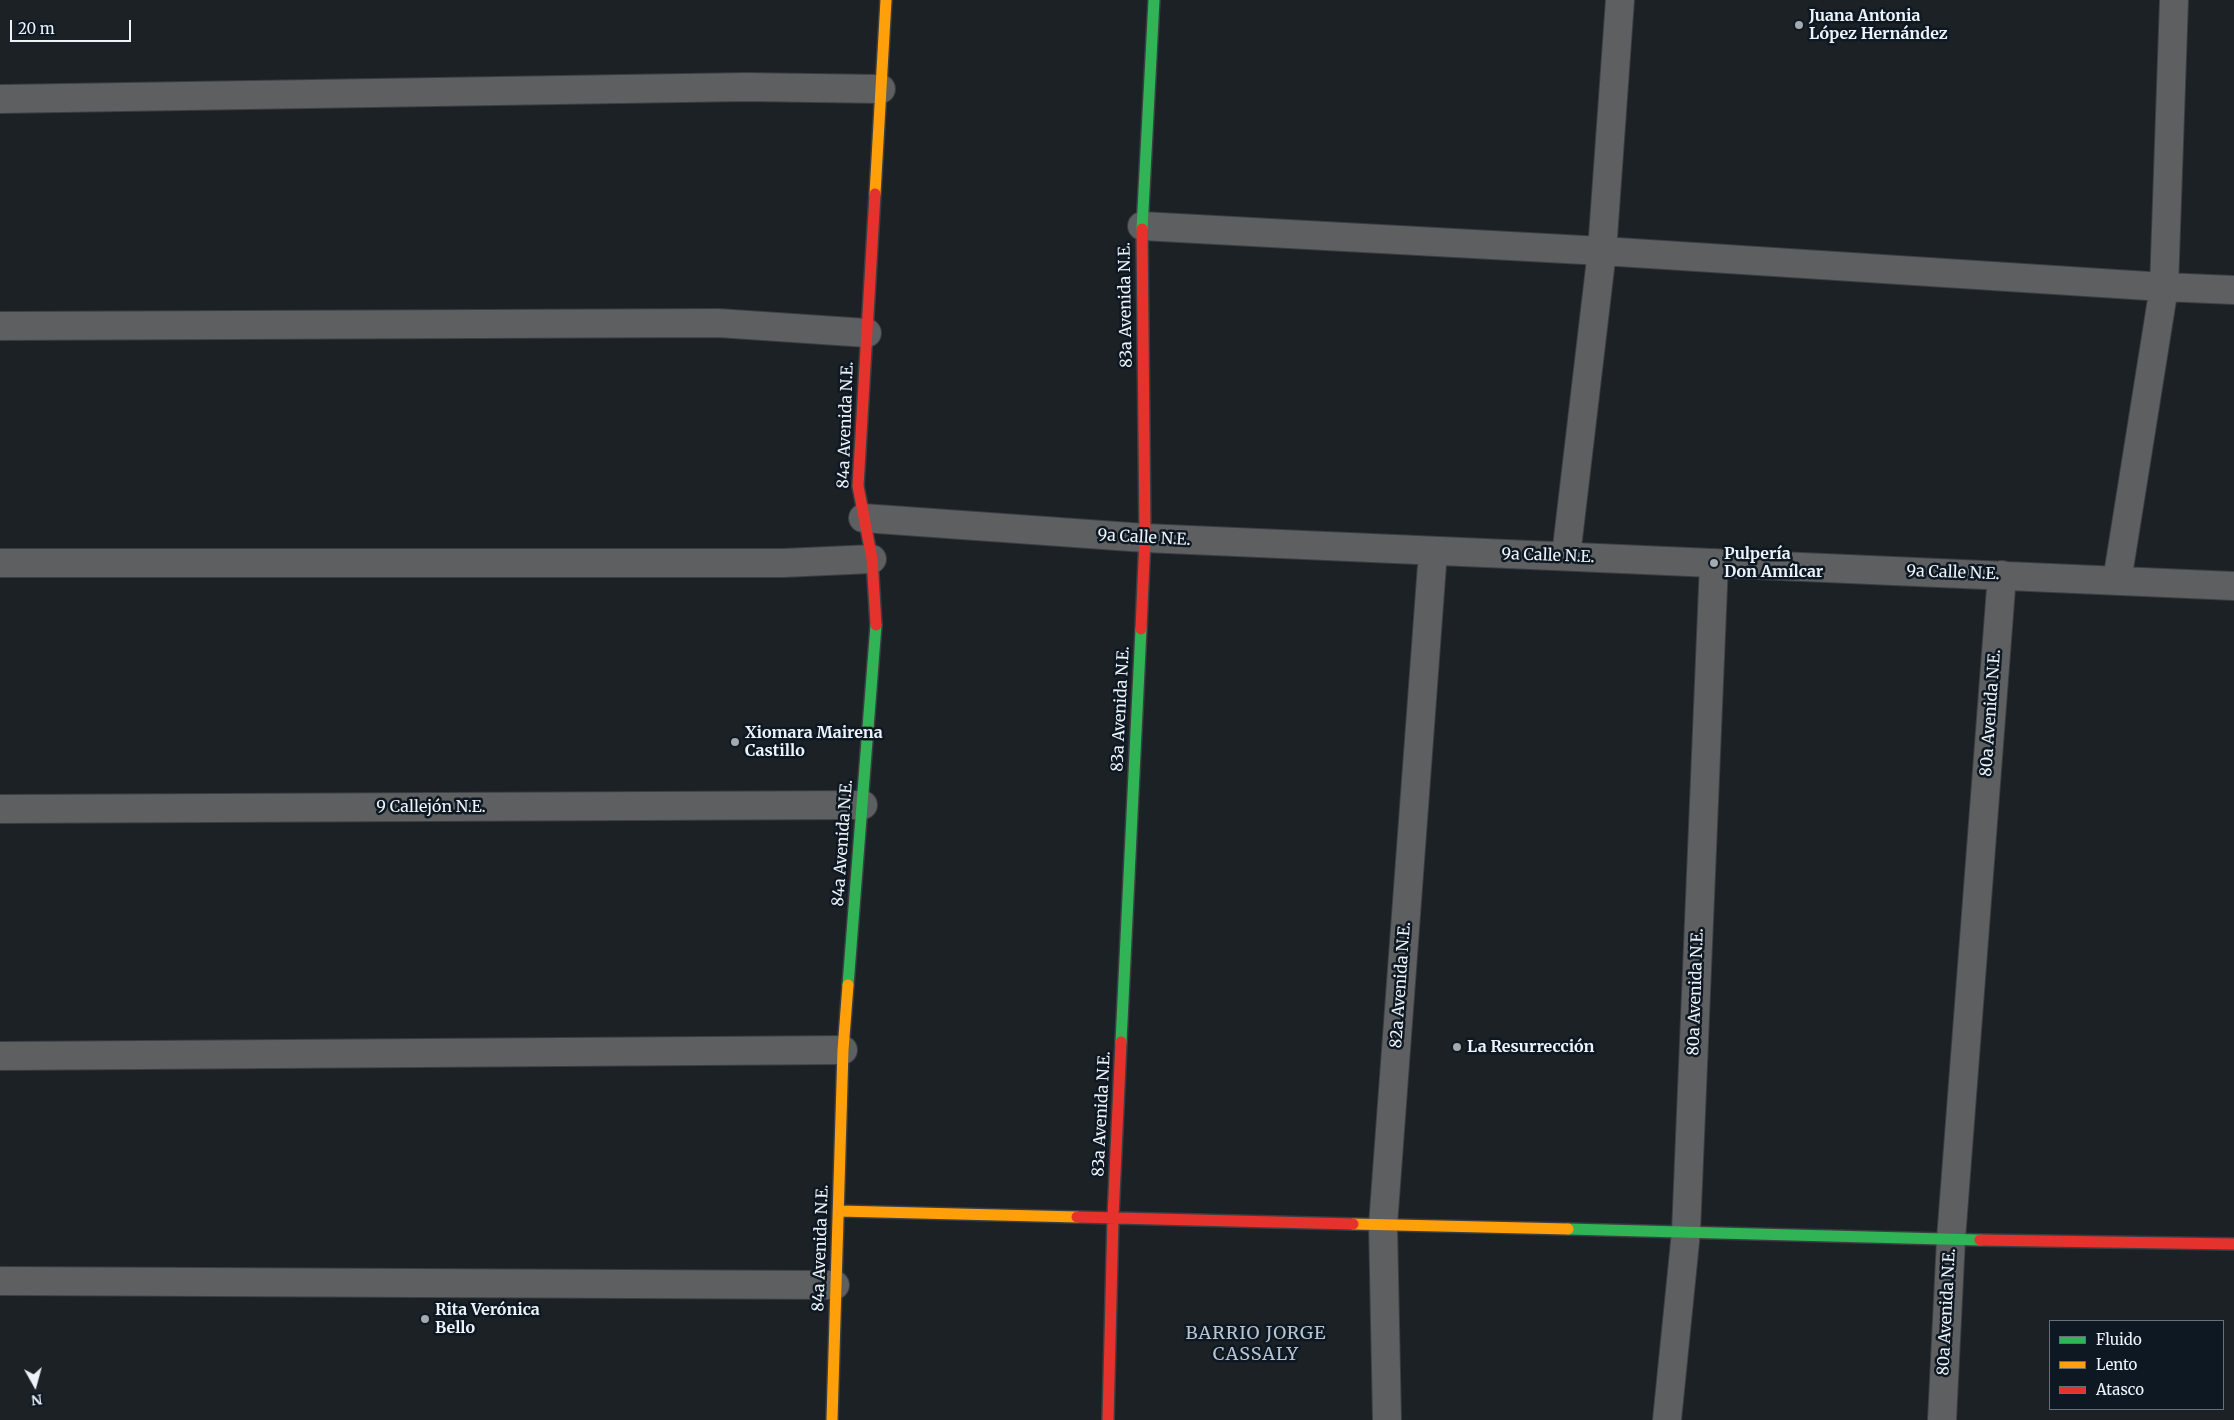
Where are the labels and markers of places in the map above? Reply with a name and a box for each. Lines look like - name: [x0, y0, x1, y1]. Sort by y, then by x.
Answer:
- place label: Juana Antonia López Hernández: [1809, 6, 1948, 44]
- marker: Juana Antonia López Hernández: [1793, 19, 1805, 31]
- place label: Pulpería Don Amílcar: [1724, 544, 1823, 582]
- marker: Pulpería Don Amílcar: [1708, 557, 1720, 569]
- place label: Xiomara Mairena Castillo: [745, 723, 883, 761]
- marker: Xiomara Mairena Castillo: [729, 736, 741, 748]
- place label: La Resurrección: [1467, 1037, 1594, 1057]
- marker: La Resurrección: [1451, 1041, 1463, 1053]
- place label: Rita Verónica Bello: [435, 1300, 540, 1338]
- marker: Rita Verónica Bello: [419, 1313, 431, 1325]

